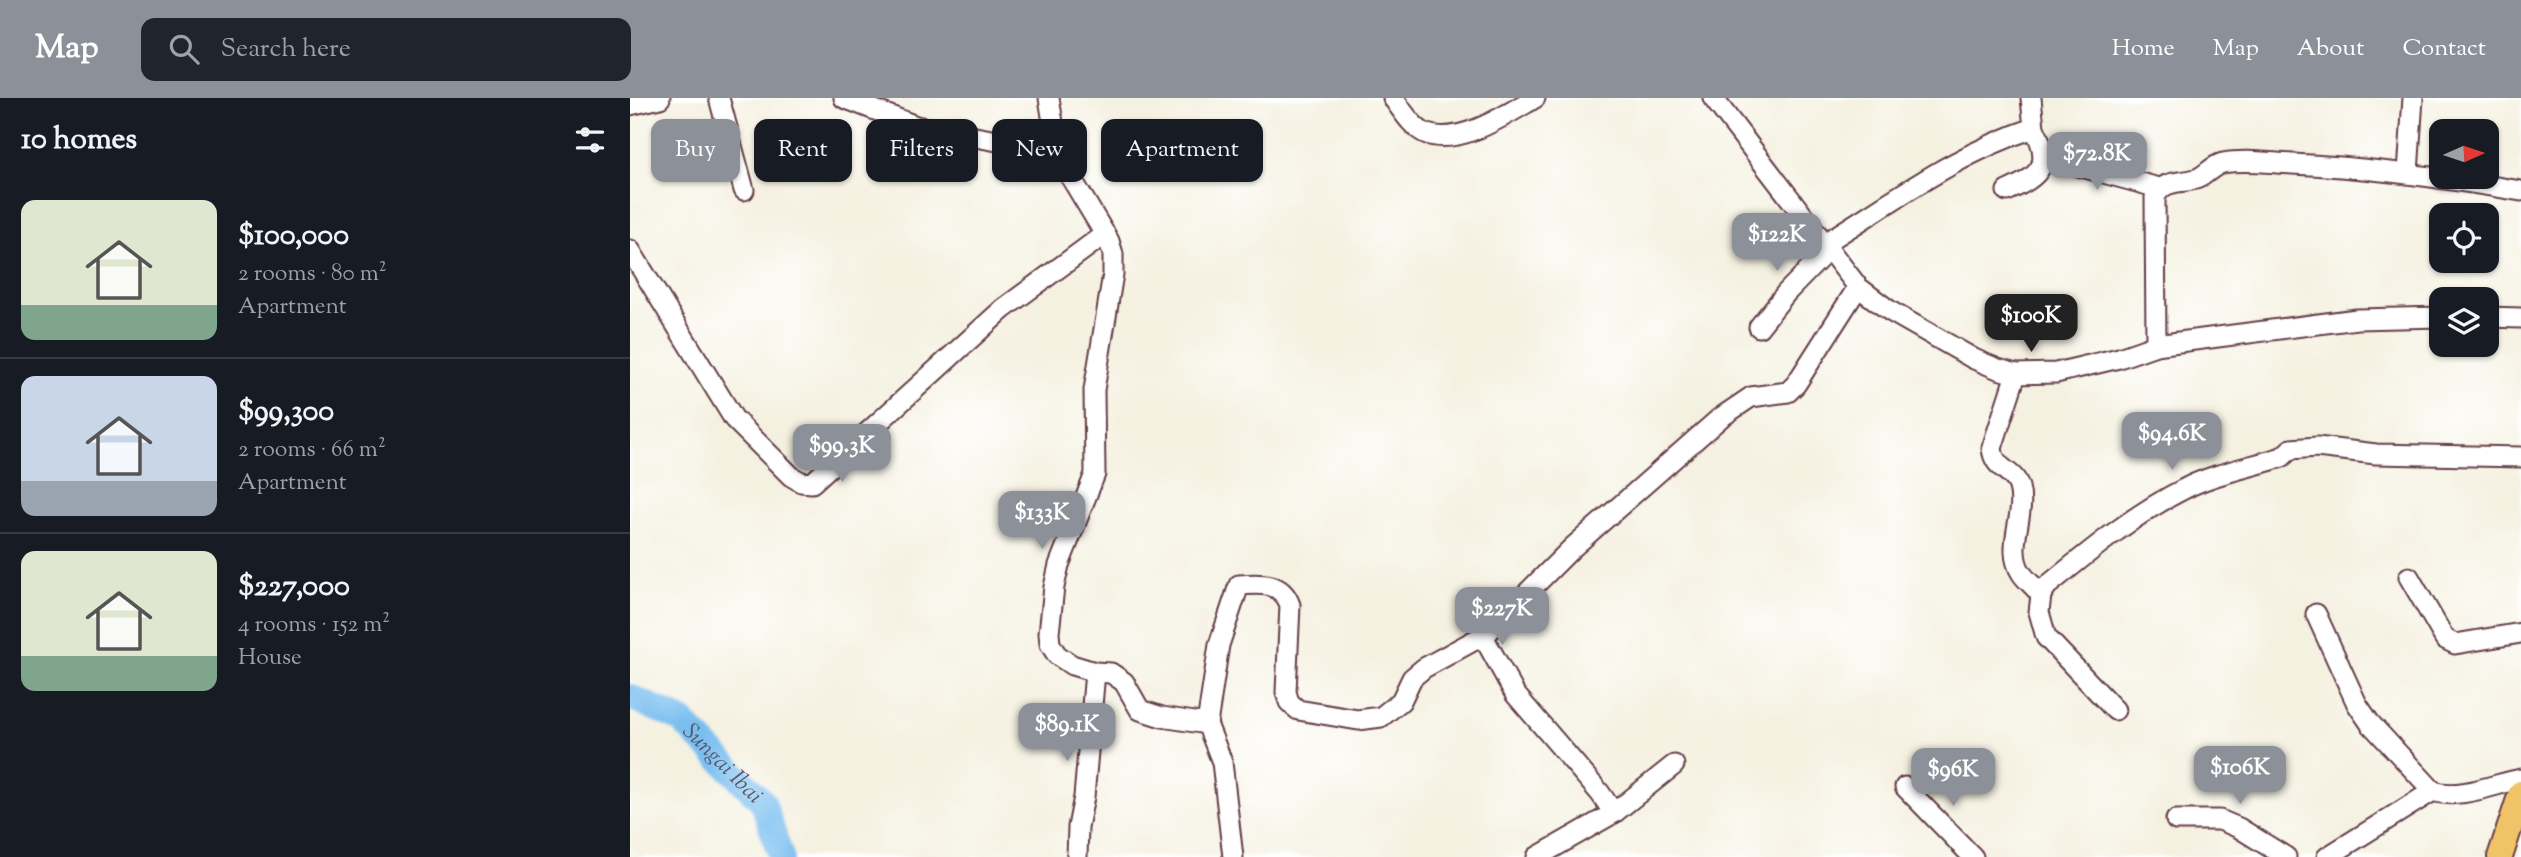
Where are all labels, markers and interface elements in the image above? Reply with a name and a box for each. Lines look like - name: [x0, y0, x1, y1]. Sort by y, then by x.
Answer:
- search box: [141, 18, 631, 81]
- text: Map: [35, 25, 99, 73]
- icon: search: [165, 30, 203, 68]
- text: Search here: [221, 31, 351, 68]
- text: Home: [2112, 32, 2175, 66]
- text: Map: [2213, 32, 2259, 66]
- text: About: [2297, 32, 2364, 66]
- text: Contact: [2402, 32, 2486, 66]
- text: 10 homes: [21, 119, 137, 162]
- chip: Buy: [651, 119, 740, 182]
- chip: Rent: [754, 119, 852, 182]
- chip: Filters: [866, 119, 978, 182]
- chip: New: [992, 119, 1087, 182]
- chip: Apartment: [1101, 119, 1263, 182]
- north arrow: [2429, 119, 2499, 189]
- map controls: [2429, 119, 2499, 357]
- icon: filters: [571, 121, 609, 159]
- pin: $72.8K: [2040, 132, 2154, 192]
- text: $72.8K: [2063, 138, 2131, 171]
- button: locate: [2429, 203, 2499, 273]
- pin: $122K: [1728, 214, 1826, 273]
- text: $100,000: [238, 215, 349, 258]
- text: $122K: [1748, 219, 1806, 252]
- icon: home: [77, 228, 161, 312]
- text: 2 rooms · 80 m²: [238, 258, 386, 291]
- button: layers: [2429, 287, 2499, 357]
- text: Apartment: [238, 291, 347, 324]
- pin: $100K: [1982, 294, 2080, 354]
- text: $100K: [2001, 300, 2061, 333]
- text: $99,300: [238, 391, 334, 434]
- icon: home: [77, 404, 161, 488]
- pin: $94.6K: [2115, 412, 2229, 472]
- text: $94.6K: [2138, 418, 2206, 451]
- pin: $99.3K: [785, 424, 899, 484]
- text: $99.3K: [809, 430, 875, 463]
- text: 2 rooms · 66 m²: [238, 434, 386, 467]
- text: Apartment: [238, 467, 347, 500]
- pin: $133K: [993, 491, 1091, 551]
- text: $133K: [1014, 497, 1070, 530]
- text: $227,000: [238, 566, 350, 609]
- icon: home: [77, 579, 161, 663]
- pin: $227K: [1453, 588, 1551, 647]
- text: $227K: [1471, 593, 1533, 626]
- text: 4 rooms · 152 m²: [238, 609, 390, 642]
- text: House: [238, 642, 302, 675]
- pin: $89.1K: [1010, 704, 1124, 763]
- text: $89.1K: [1034, 709, 1100, 742]
- water label: Sungai Ibai: [674, 716, 770, 812]
- pin: $106K: [2191, 746, 2289, 806]
- pin: $96K: [1912, 748, 1994, 808]
- text: $106K: [2210, 752, 2270, 785]
- text: $96K: [1927, 754, 1979, 787]

